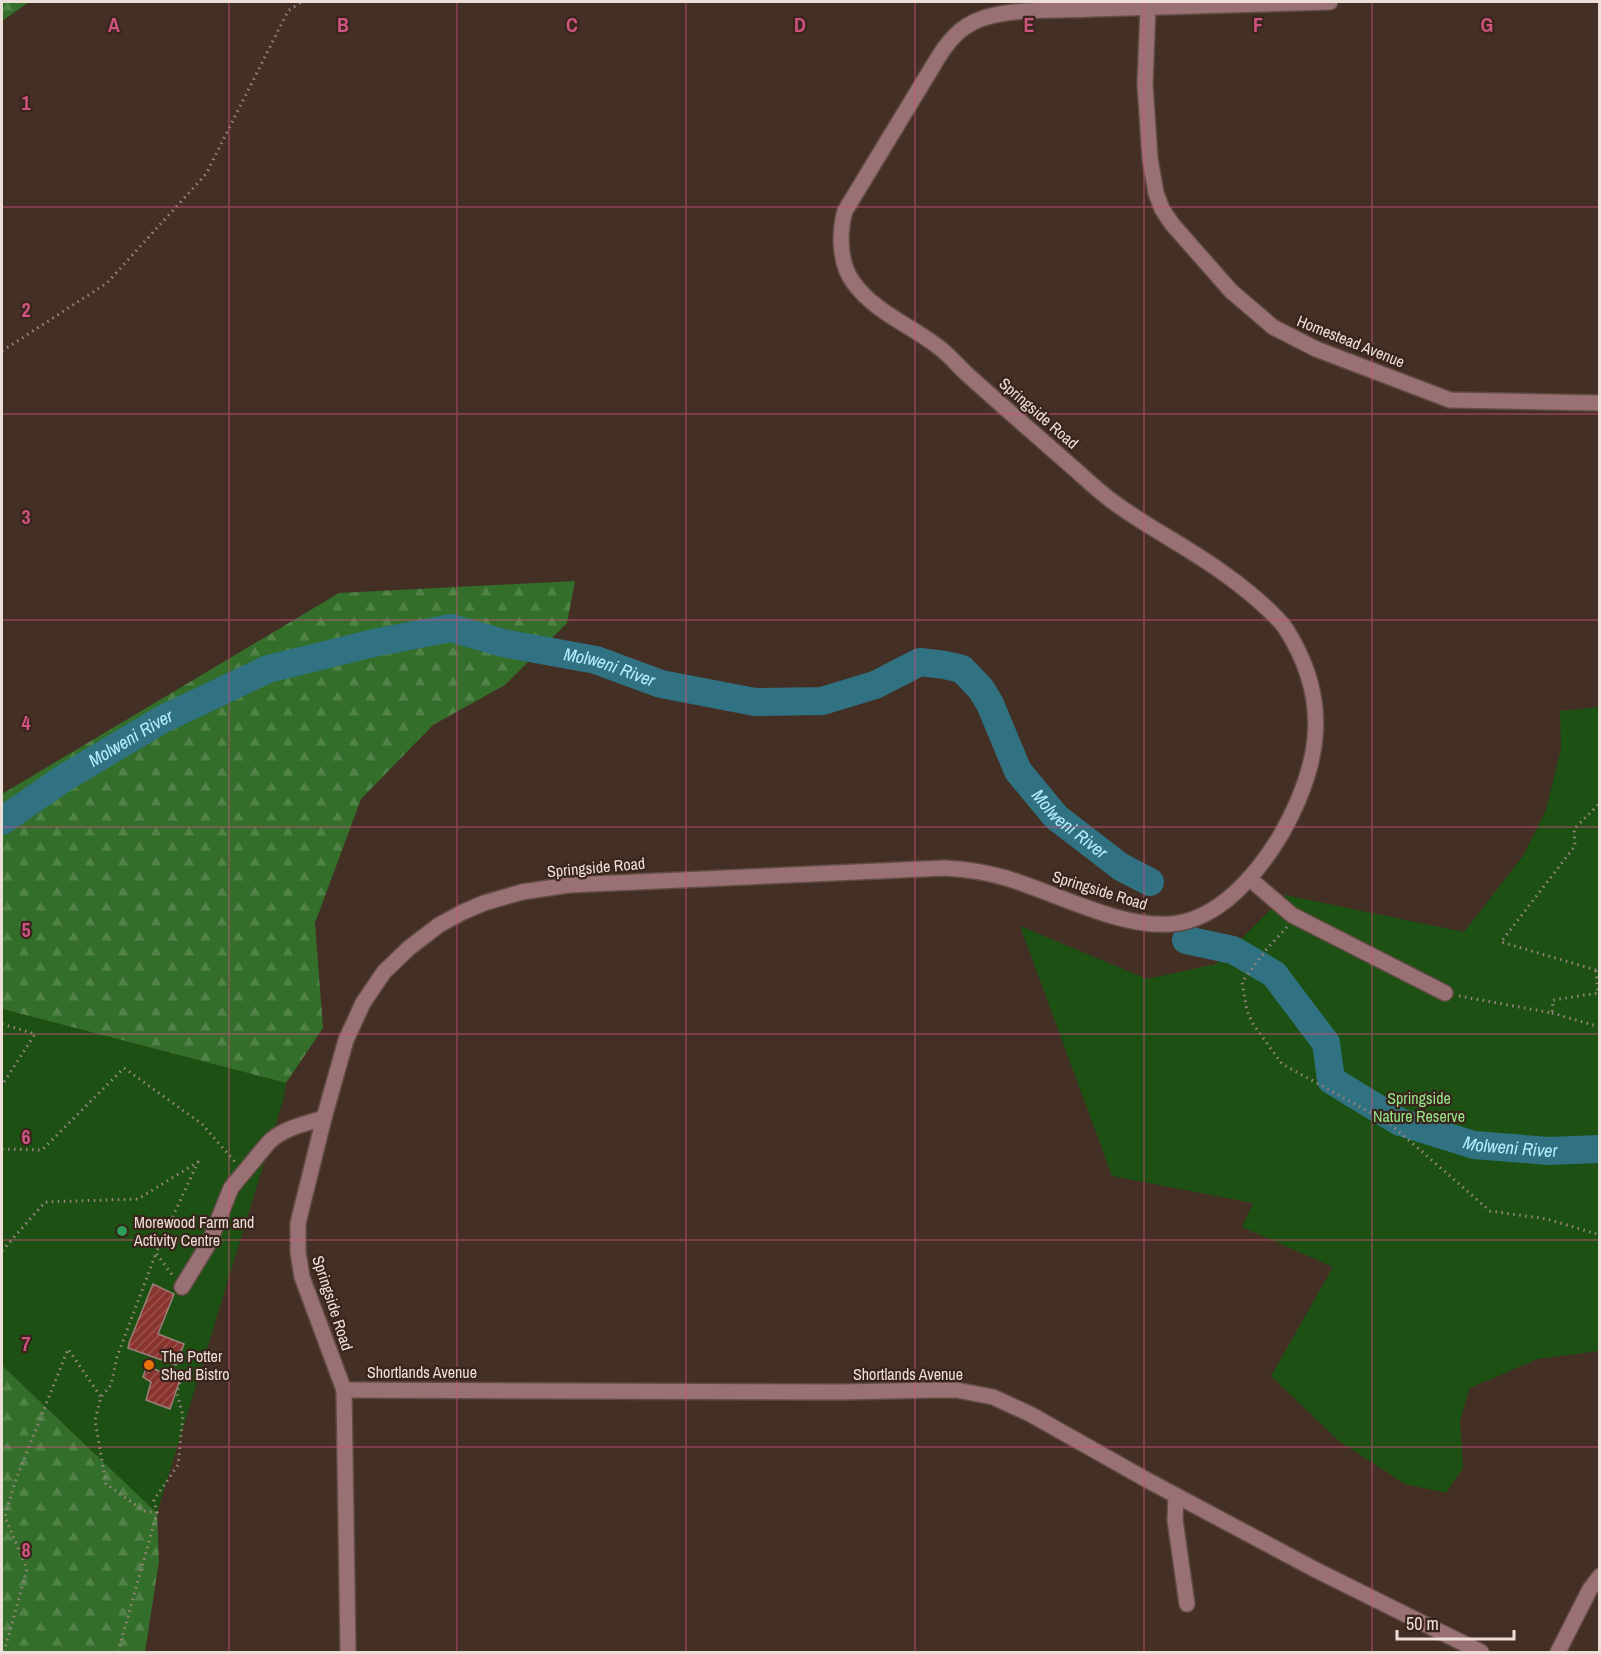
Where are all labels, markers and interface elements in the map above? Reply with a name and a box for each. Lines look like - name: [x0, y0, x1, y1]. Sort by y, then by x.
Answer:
- text: A: [108, 11, 120, 38]
- text: B: [337, 11, 349, 38]
- text: C: [566, 11, 578, 38]
- text: D: [794, 11, 806, 38]
- text: E: [1024, 11, 1035, 38]
- text: F: [1253, 11, 1263, 38]
- text: G: [1481, 11, 1493, 38]
- text: 1: [21, 89, 31, 116]
- text: 2: [21, 296, 31, 323]
- street label: Homestead Avenue: [1294, 309, 1408, 373]
- street label: Springside Road: [995, 372, 1083, 454]
- text: 3: [21, 503, 31, 530]
- water label: Molweni River: [562, 641, 660, 693]
- water label: Molweni River: [83, 703, 178, 773]
- text: 4: [21, 709, 31, 736]
- water label: Molweni River: [1026, 784, 1114, 865]
- street label: Springside Road: [546, 852, 646, 882]
- street label: Springside Road: [1050, 865, 1150, 915]
- text: 5: [21, 916, 31, 943]
- park label: Springside Nature Reserve: [1373, 1087, 1465, 1127]
- text: 6: [21, 1123, 31, 1150]
- water label: Molweni River: [1460, 1129, 1559, 1163]
- place label: Morewood Farm and Activity Centre: [133, 1211, 254, 1251]
- marker: Morewood Farm and Activity Centre: [115, 1224, 129, 1238]
- street label: Springside Road: [307, 1253, 359, 1353]
- text: 7: [21, 1330, 31, 1357]
- place label: The Potter Shed Bistro: [161, 1345, 230, 1385]
- marker: The Potter Shed Bistro: [142, 1358, 156, 1372]
- street label: Shortlands Avenue: [367, 1361, 477, 1383]
- street label: Shortlands Avenue: [853, 1363, 963, 1385]
- text: 8: [21, 1536, 31, 1563]
- scale bar: [1397, 1603, 1514, 1641]
- text: 50 m: [1406, 1611, 1439, 1636]

